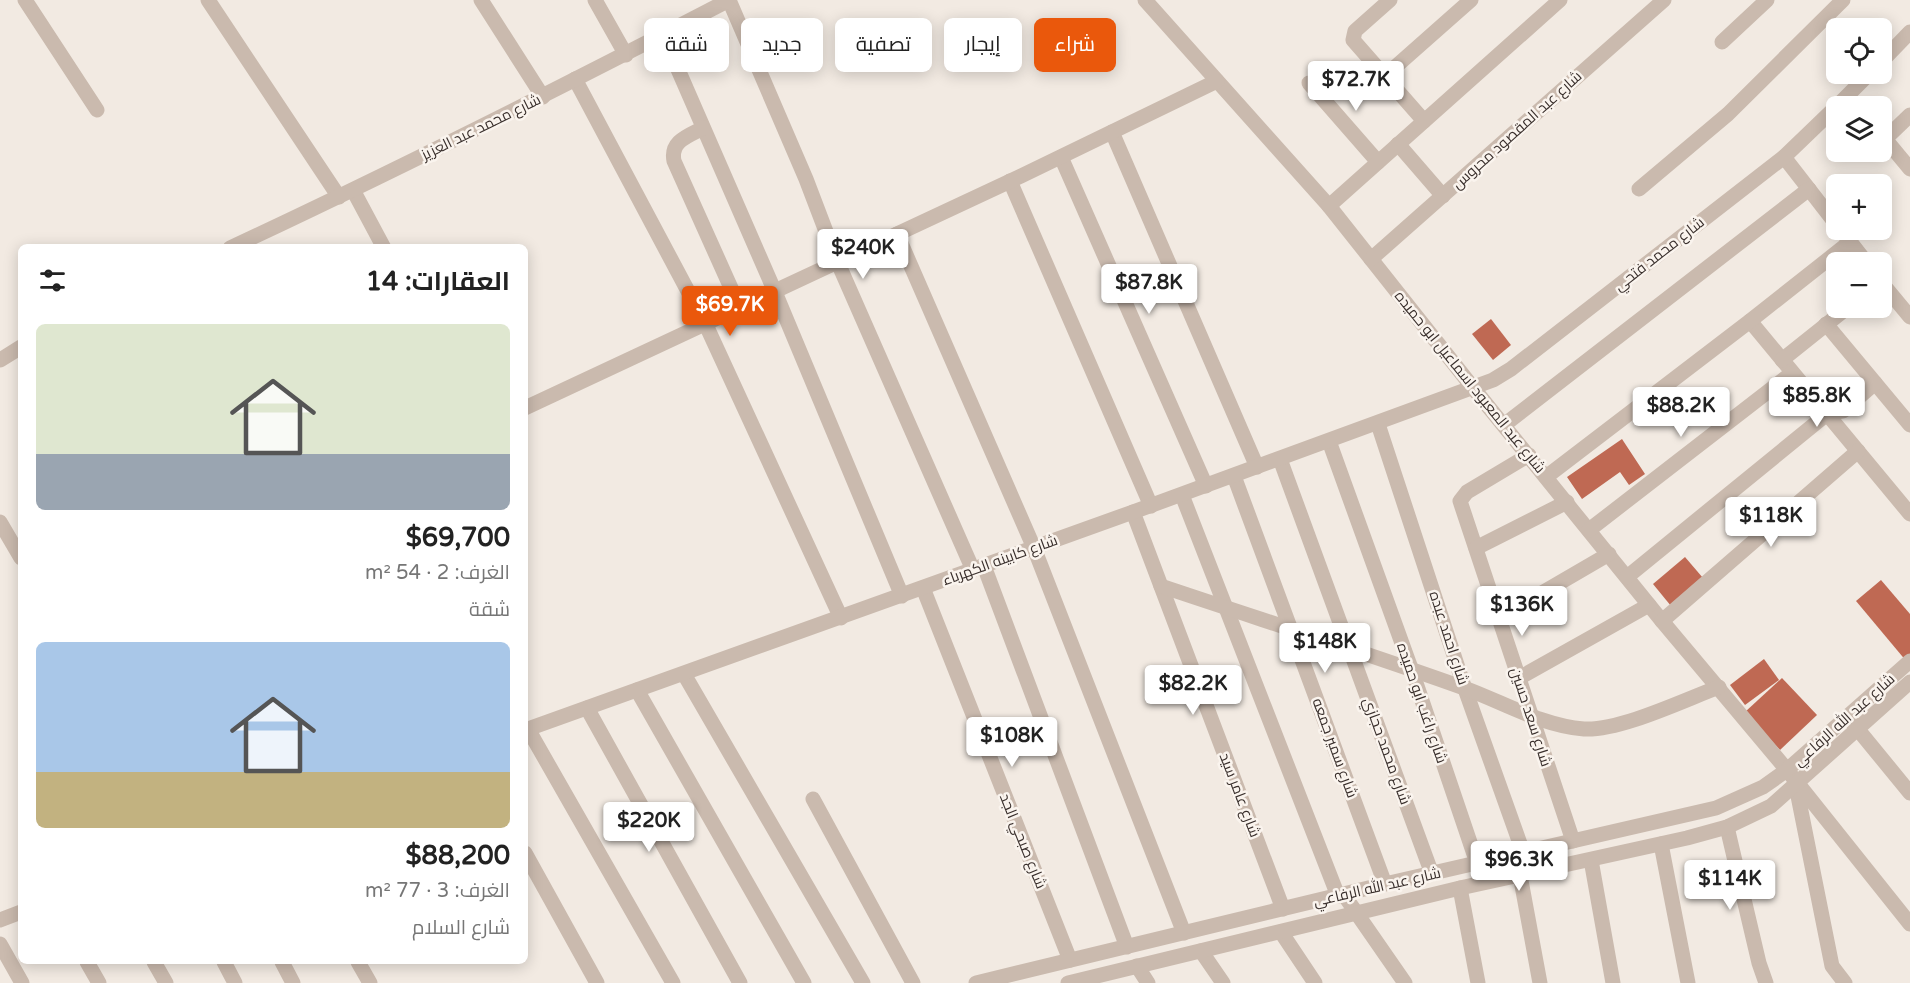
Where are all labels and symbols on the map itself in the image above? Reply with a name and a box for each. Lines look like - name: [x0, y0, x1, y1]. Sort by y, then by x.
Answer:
- pin: $72.7K: [1307, 61, 1405, 112]
- street label: شارع عبد المقصود محروس: [1448, 67, 1587, 194]
- street label: شارع محمد عبد العزيز: [417, 90, 545, 166]
- street label: شارع محمد فتحي: [1610, 213, 1710, 297]
- pin: $240K: [821, 229, 905, 280]
- pin: $87.8K: [1100, 264, 1198, 315]
- pin: $69.7K: [681, 286, 779, 337]
- street label: شارع عبد المعبود اسماعيل ابو حميده: [1389, 287, 1549, 478]
- pin: $85.8K: [1768, 377, 1866, 428]
- pin: $88.2K: [1632, 387, 1730, 438]
- pin: $118K: [1729, 497, 1813, 548]
- street label: شارع كابينه الكهرباء: [940, 531, 1061, 591]
- pin: $136K: [1480, 586, 1564, 637]
- street label: شارع احمد عبده: [1423, 589, 1473, 688]
- pin: $148K: [1283, 623, 1367, 674]
- street label: شارع راغب ابو حميده: [1391, 640, 1451, 766]
- pin: $82.2K: [1144, 665, 1242, 716]
- street label: شارع سعد حسين: [1505, 665, 1555, 769]
- street label: شارع عبد الله الرفاعي: [1789, 669, 1900, 772]
- street label: شارع محمد حجازي: [1356, 695, 1415, 808]
- street label: شارع سمير جمعه: [1307, 696, 1361, 801]
- pin: $108K: [970, 717, 1054, 768]
- street label: شارع عامر سيد: [1214, 750, 1264, 841]
- street label: شارع صبحي الجد: [993, 791, 1050, 892]
- pin: $220K: [607, 802, 691, 853]
- pin: $96.3K: [1470, 841, 1568, 892]
- pin: $114K: [1688, 860, 1772, 911]
- street label: شارع عبد الله الرفاعي: [1311, 863, 1443, 913]

